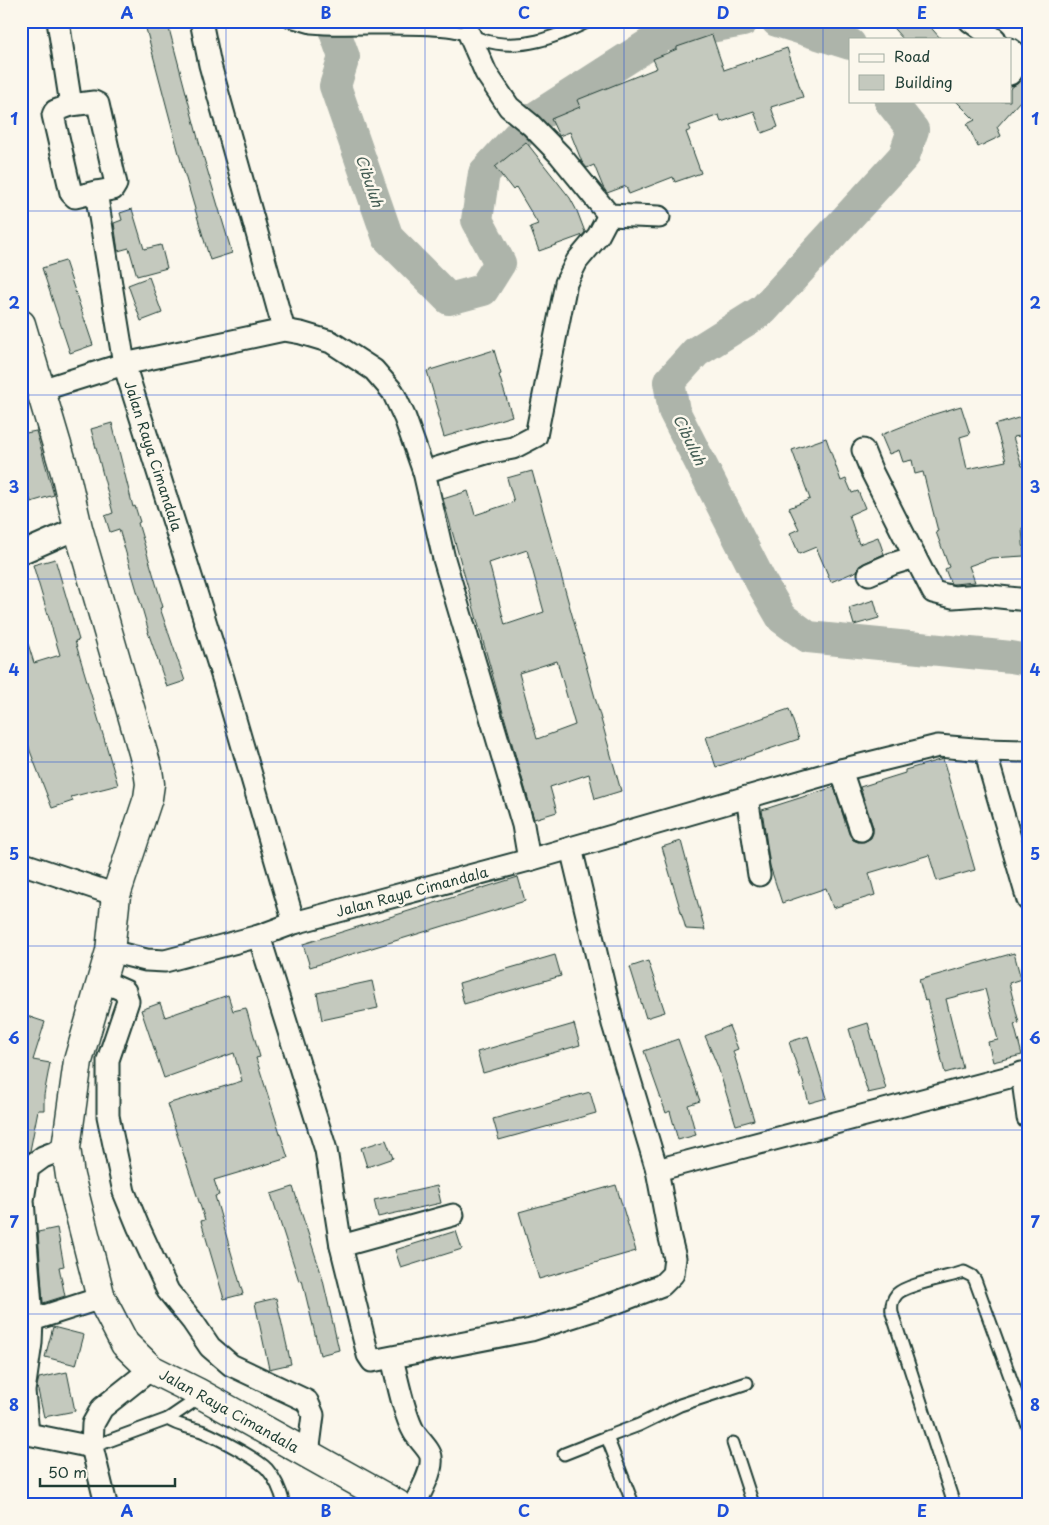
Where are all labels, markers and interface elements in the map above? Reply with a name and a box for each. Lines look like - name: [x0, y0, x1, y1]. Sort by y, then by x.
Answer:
- text: A: [121, 0, 134, 24]
- text: B: [321, 0, 332, 24]
- text: C: [518, 0, 530, 24]
- text: D: [717, 0, 729, 24]
- text: E: [917, 0, 927, 24]
- legend: [849, 38, 1012, 102]
- text: Road: [894, 44, 930, 67]
- text: Building: [894, 70, 953, 93]
- text: 1: [10, 106, 18, 130]
- text: 1: [1031, 106, 1039, 130]
- water label: Cibuluh: [351, 151, 390, 210]
- text: 2: [8, 290, 20, 314]
- text: 2: [1029, 290, 1041, 314]
- street label: Jalan Raya Cimandala: [119, 378, 188, 534]
- water label: Cibuluh: [668, 410, 713, 469]
- text: 3: [9, 474, 19, 498]
- text: 3: [1030, 474, 1040, 498]
- text: 4: [9, 657, 20, 681]
- text: 4: [1030, 657, 1041, 681]
- text: 5: [9, 841, 19, 865]
- text: 5: [1030, 841, 1040, 865]
- street label: Jalan Raya Cimandala: [333, 861, 490, 922]
- text: 6: [8, 1025, 20, 1049]
- text: 6: [1029, 1025, 1041, 1049]
- text: 7: [9, 1209, 19, 1233]
- text: 7: [1030, 1209, 1040, 1233]
- street label: Jalan Raya Cimandala: [156, 1363, 303, 1458]
- text: 8: [9, 1392, 19, 1416]
- text: 8: [1030, 1392, 1040, 1416]
- scale bar: [40, 1455, 175, 1487]
- text: 50 m: [48, 1460, 87, 1483]
- text: A: [121, 1498, 134, 1522]
- text: B: [321, 1498, 332, 1522]
- text: C: [518, 1498, 530, 1522]
- text: D: [717, 1498, 729, 1522]
- text: E: [917, 1498, 927, 1522]

